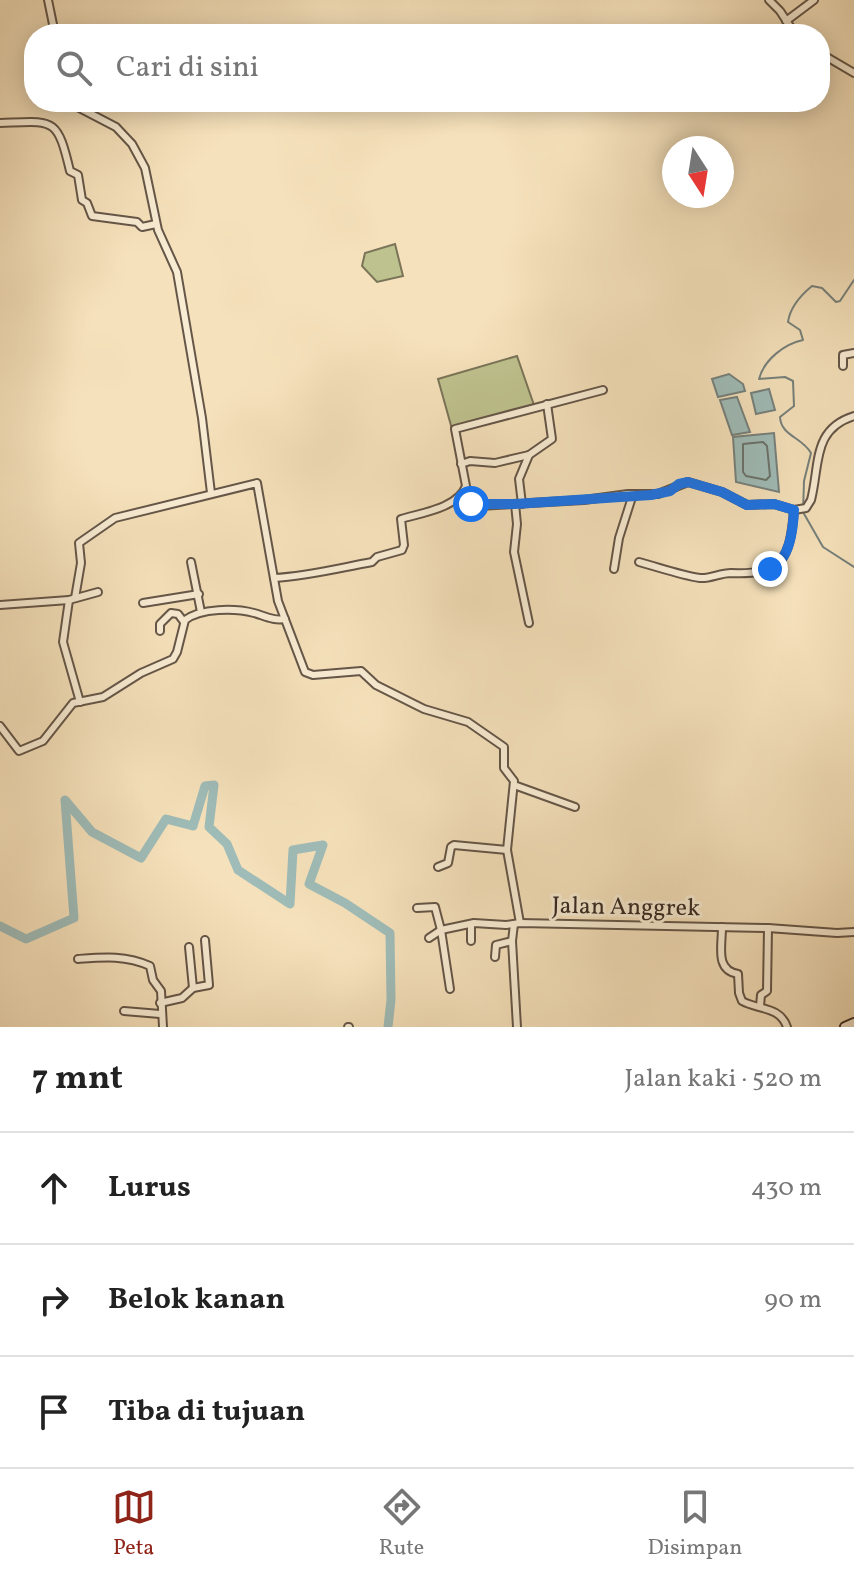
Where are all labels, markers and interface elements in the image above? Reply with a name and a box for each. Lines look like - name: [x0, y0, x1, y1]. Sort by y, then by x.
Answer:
- search box: [24, 24, 830, 112]
- icon: search: [52, 46, 96, 90]
- text: Cari di sini: [116, 47, 259, 89]
- north arrow: [662, 136, 734, 208]
- route start: [453, 486, 489, 522]
- route end: [752, 551, 788, 587]
- street label: Jalan Anggrek: [552, 890, 700, 926]
- text: 7 mnt: [32, 1056, 123, 1103]
- text: Jalan kaki · 520 m: [624, 1061, 822, 1097]
- icon: ahead: [32, 1166, 76, 1210]
- text: Lurus: [108, 1167, 191, 1209]
- text: 430 m: [751, 1170, 822, 1206]
- icon: right: [32, 1278, 76, 1322]
- text: Belok kanan: [108, 1279, 285, 1321]
- text: 90 m: [764, 1282, 822, 1318]
- icon: arrive: [32, 1390, 76, 1434]
- text: Tiba di tujuan: [108, 1391, 305, 1433]
- tab: Peta: [112, 1485, 156, 1564]
- tab: Rute: [379, 1485, 424, 1564]
- tab: Disimpan: [647, 1485, 742, 1564]

